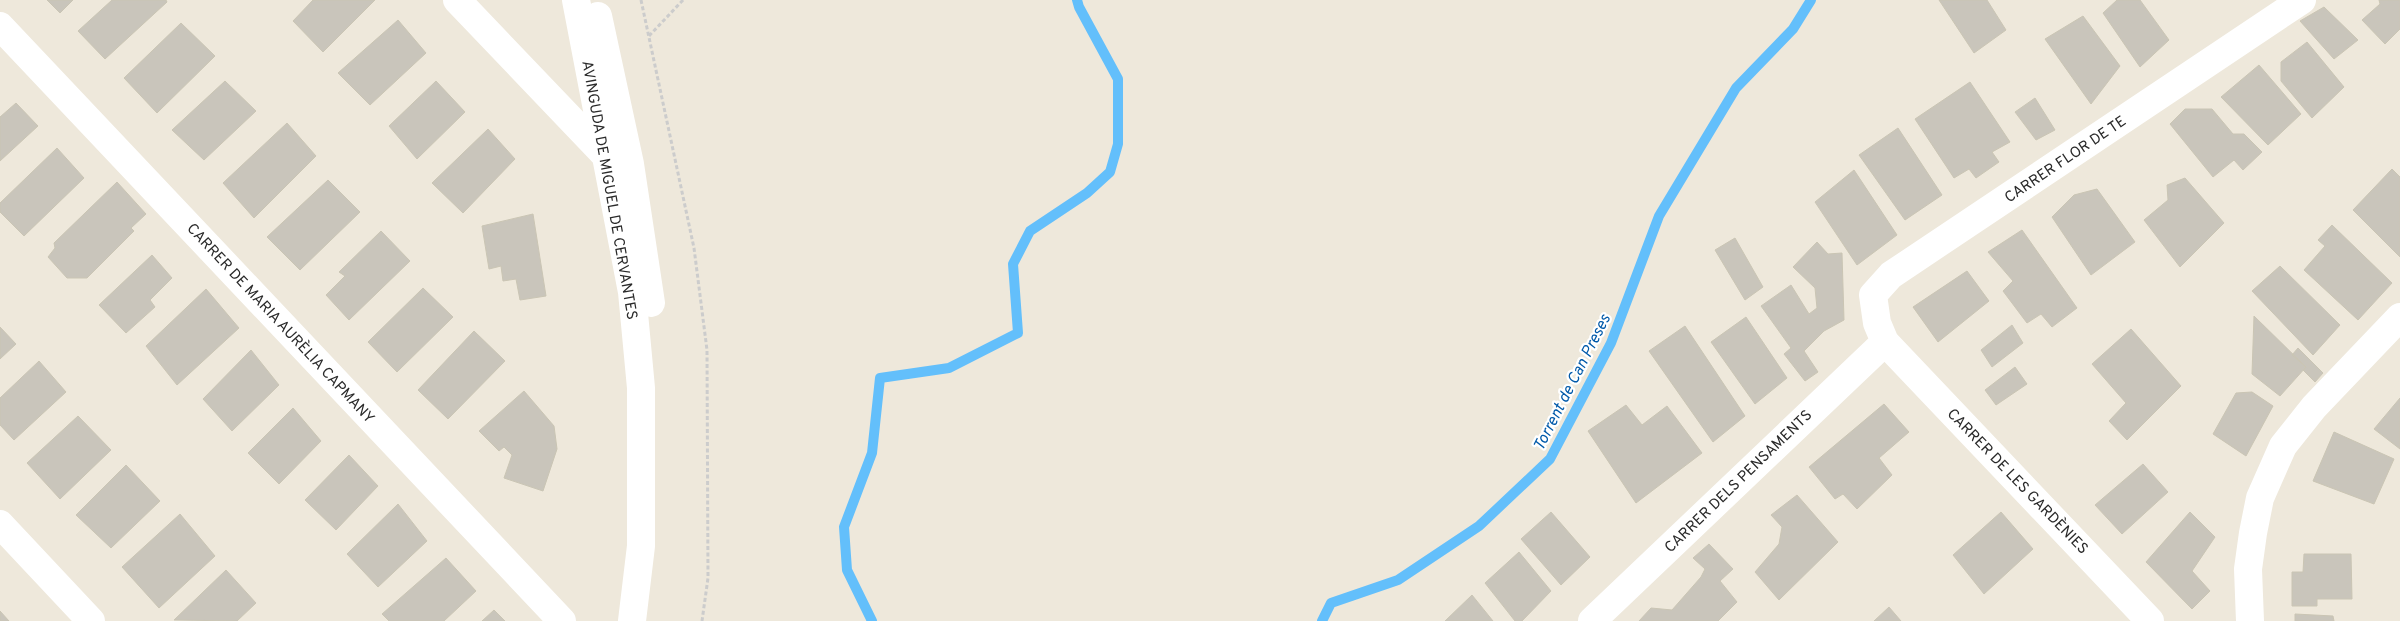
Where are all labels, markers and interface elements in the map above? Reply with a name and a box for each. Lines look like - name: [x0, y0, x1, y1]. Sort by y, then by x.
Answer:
- street label: AVINGUDA DE MIGUEL DE CERVANTES: [576, 59, 641, 321]
- street label: CARRER FLOR DE TE: [2001, 112, 2130, 208]
- street label: CARRER DE MARIA AURÈLIA CAPMANY: [182, 219, 379, 428]
- water label: Torrent de Can Preses: [1530, 311, 1616, 455]
- street label: CARRER DE LES GARDÈNIES: [1942, 404, 2092, 559]
- street label: CARRER DELS PENSAMENTS: [1661, 407, 1817, 558]

